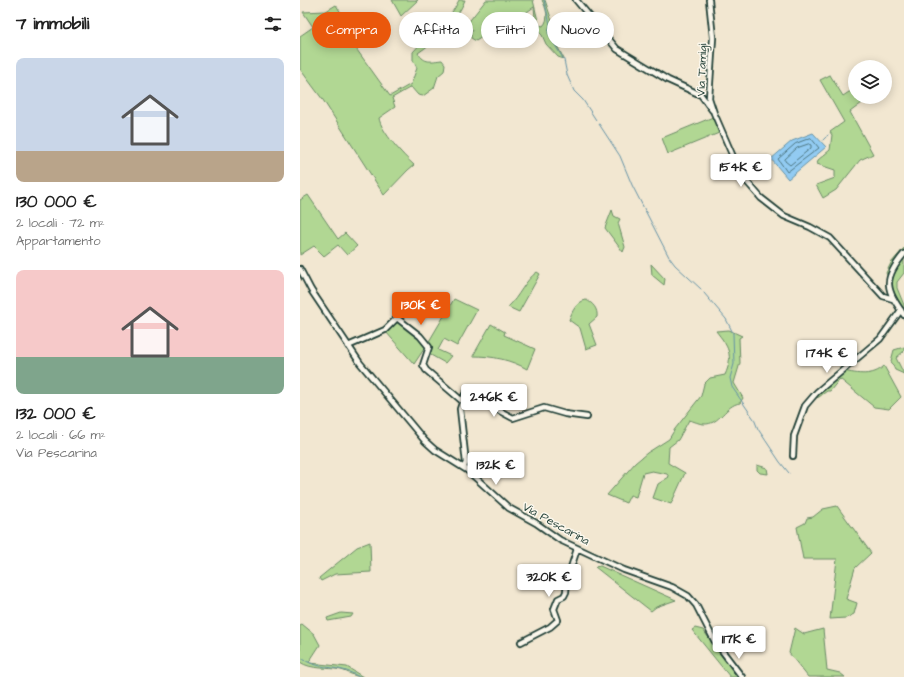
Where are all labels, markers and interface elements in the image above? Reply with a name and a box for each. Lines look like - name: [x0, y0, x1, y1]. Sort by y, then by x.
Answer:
- text: 7 immobili: [16, 12, 89, 36]
- chip: Compra: [312, 12, 391, 48]
- chip: Affitta: [399, 12, 473, 48]
- chip: Filtri: [481, 12, 539, 48]
- chip: Nuovo: [547, 12, 614, 48]
- icon: filters: [262, 13, 284, 35]
- street label: Via Tamigi: [693, 43, 712, 97]
- map controls: [848, 60, 892, 104]
- button: layers: [848, 60, 892, 104]
- icon: home: [114, 84, 186, 156]
- pin: 154K €: [708, 154, 774, 188]
- text: 154K €: [719, 158, 763, 176]
- text: 130 000 €: [16, 190, 97, 214]
- text: 2 locali · 72 m²: [16, 214, 105, 232]
- text: Appartamento: [16, 232, 101, 250]
- pin: 130K €: [388, 292, 454, 326]
- icon: home: [114, 296, 186, 368]
- text: 130K €: [401, 296, 441, 314]
- pin: 174K €: [794, 340, 860, 374]
- text: 174K €: [806, 344, 848, 362]
- pin: 246K €: [461, 384, 527, 418]
- text: 246K €: [470, 388, 518, 406]
- text: 132 000 €: [16, 402, 96, 426]
- text: 2 locali · 66 m²: [16, 426, 106, 444]
- text: Via Pescarina: [16, 444, 97, 462]
- pin: 132K €: [463, 452, 529, 486]
- text: 132K €: [476, 456, 516, 474]
- street label: Via Pescarina: [519, 498, 593, 550]
- pin: 320K €: [516, 564, 582, 598]
- text: 320K €: [526, 568, 572, 586]
- pin: 117K €: [706, 626, 772, 660]
- text: 117K €: [722, 630, 756, 648]

